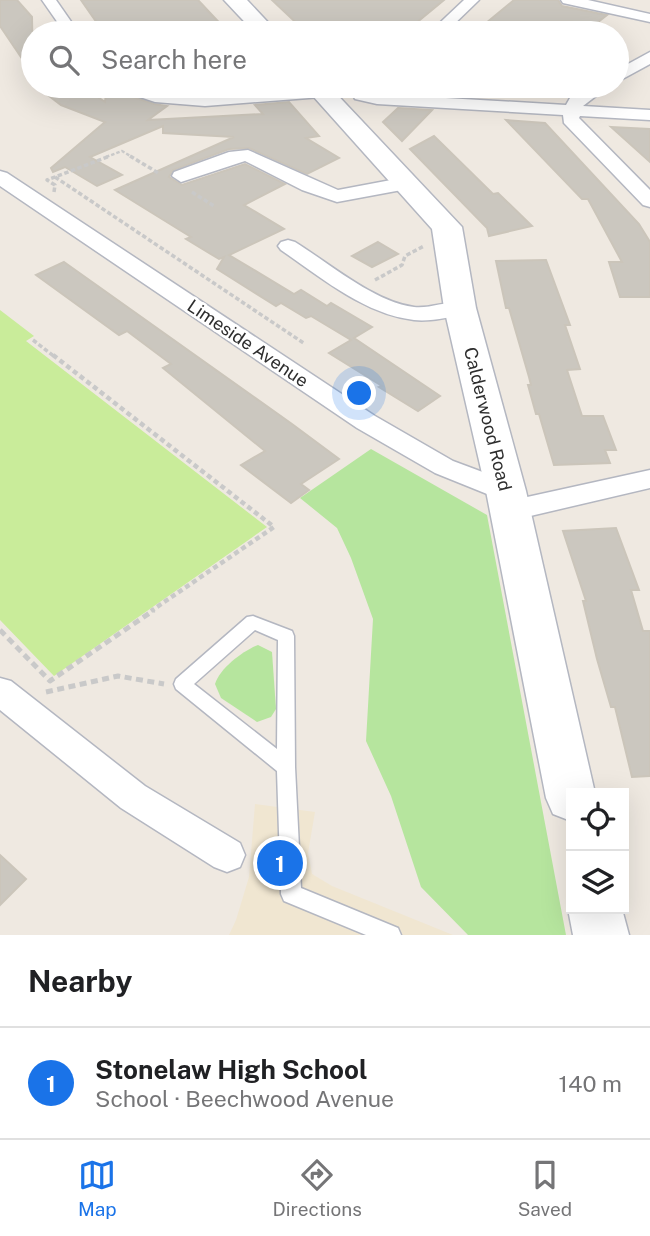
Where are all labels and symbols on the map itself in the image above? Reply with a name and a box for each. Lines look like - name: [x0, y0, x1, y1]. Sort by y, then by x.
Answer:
- street label: Limeside Avenue: [184, 295, 312, 391]
- street label: Calderwood Road: [460, 345, 516, 493]
- your location: [342, 376, 376, 410]
- pin: 1: [257, 837, 303, 889]

